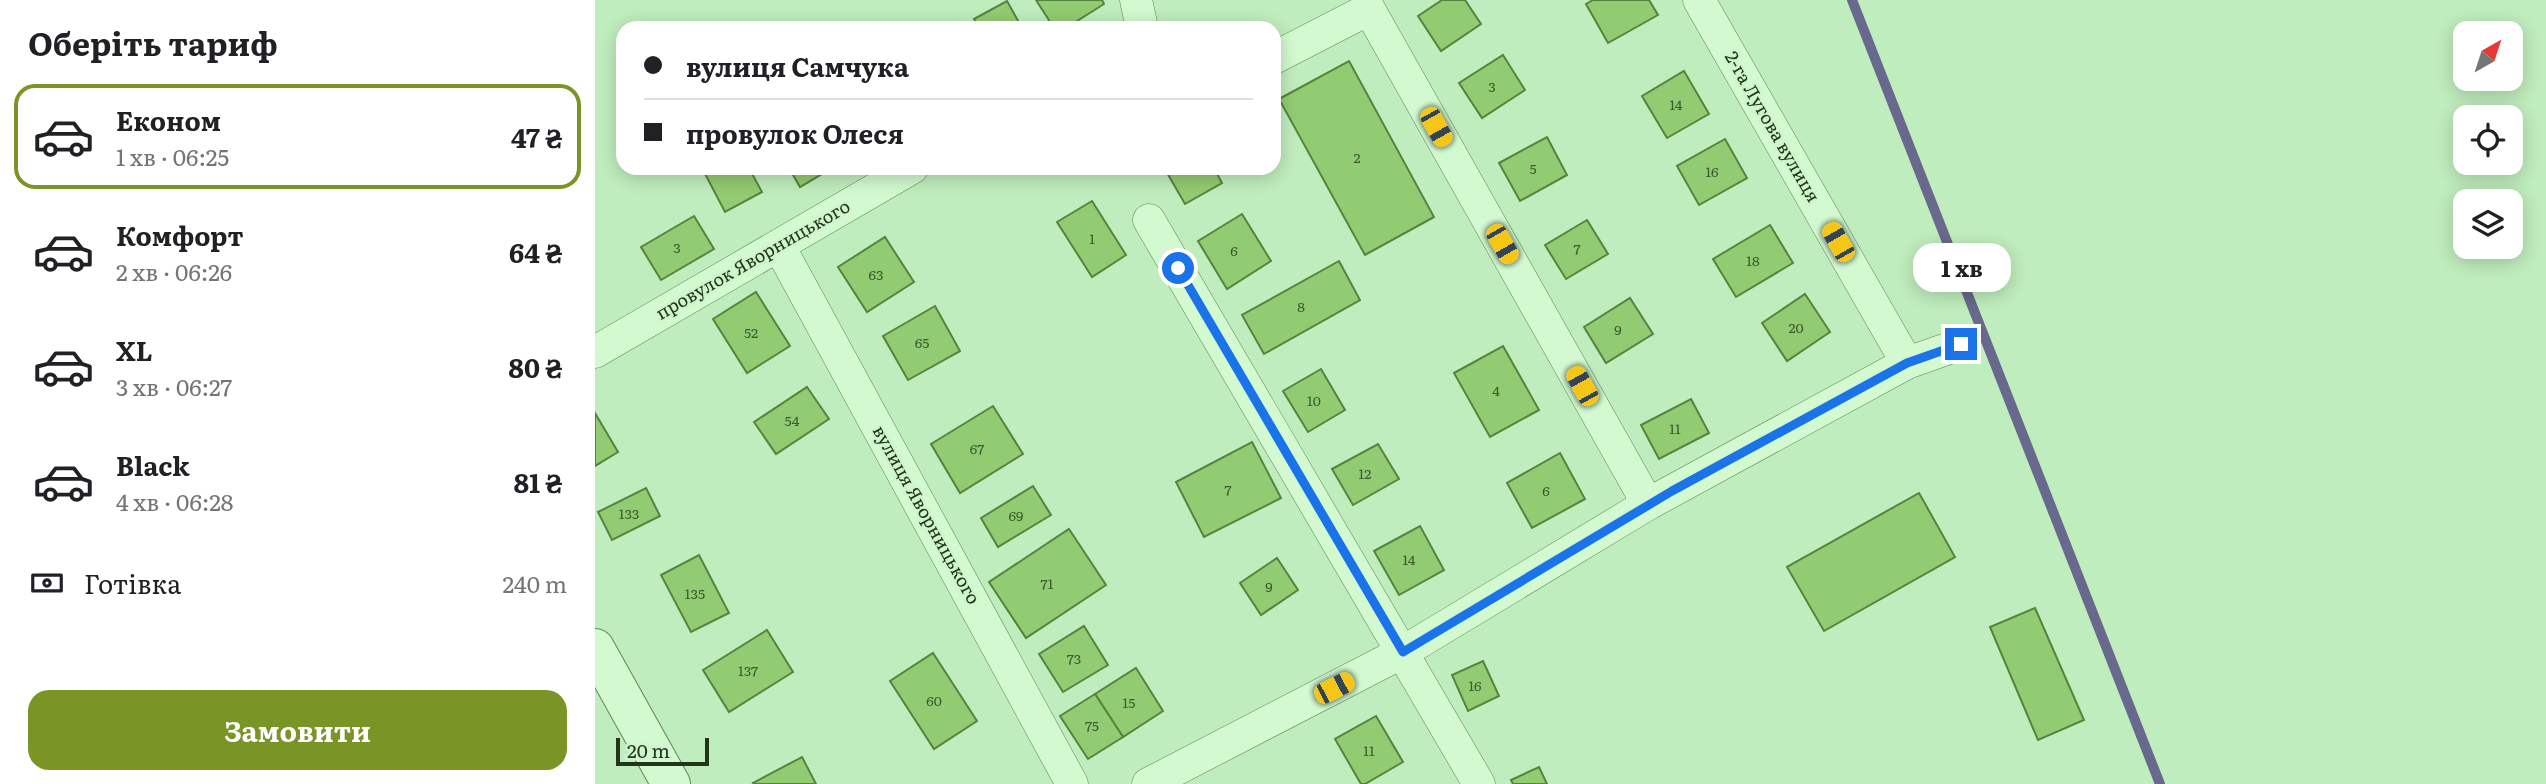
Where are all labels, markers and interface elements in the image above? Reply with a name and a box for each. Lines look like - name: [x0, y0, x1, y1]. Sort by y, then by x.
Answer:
- text: Оберіть тариф: [28, 18, 278, 66]
- north arrow: [2453, 21, 2523, 91]
- map controls: [2453, 21, 2523, 259]
- text: вулиця Самчука: [686, 46, 909, 85]
- street label: 2-га Лугова вулиця: [1719, 46, 1828, 207]
- house number: 3: [1488, 76, 1496, 96]
- house number: 14: [1670, 94, 1683, 114]
- text: Економ: [116, 100, 221, 139]
- car: [1417, 104, 1456, 150]
- icon: car: [32, 105, 95, 168]
- button: locate: [2453, 105, 2523, 175]
- text: провулок Олеся: [686, 113, 904, 152]
- text: 47 ₴: [511, 117, 563, 156]
- text: 1 хв · 06:25: [116, 139, 229, 173]
- house number: 2: [1353, 147, 1361, 167]
- house number: 5: [1529, 158, 1537, 178]
- house number: 16: [1705, 161, 1719, 181]
- button: layers: [2453, 189, 2523, 259]
- street label: провулок Яворницького: [650, 192, 855, 326]
- text: Комфорт: [116, 215, 243, 254]
- car: [1819, 219, 1858, 265]
- icon: car: [32, 220, 95, 283]
- car: [1483, 221, 1522, 267]
- house number: 1: [1089, 228, 1095, 248]
- text: 64 ₴: [509, 232, 563, 271]
- house number: 3: [673, 237, 681, 257]
- house number: 7: [1573, 238, 1581, 258]
- house number: 6: [1230, 240, 1238, 260]
- callout: 1 хв: [1912, 243, 2010, 292]
- house number: 18: [1746, 250, 1760, 270]
- text: 1 хв: [1941, 250, 1983, 284]
- route start: [1162, 252, 1194, 284]
- text: 2 хв · 06:26: [116, 254, 232, 288]
- house number: 63: [868, 264, 884, 284]
- house number: 8: [1297, 296, 1305, 316]
- house number: 20: [1788, 317, 1804, 337]
- house number: 9: [1614, 319, 1622, 339]
- house number: 52: [744, 322, 758, 342]
- route end: [1945, 328, 1977, 360]
- text: XL: [116, 330, 153, 369]
- house number: 65: [915, 332, 929, 352]
- icon: car: [32, 335, 95, 398]
- text: 80 ₴: [509, 347, 563, 386]
- car: [1563, 363, 1602, 409]
- text: 3 хв · 06:27: [116, 369, 232, 403]
- house number: 4: [1492, 380, 1500, 400]
- house number: 10: [1307, 390, 1321, 410]
- house number: 54: [785, 410, 800, 430]
- house number: 11: [1669, 418, 1681, 438]
- street label: вулиця Яворницького: [867, 420, 988, 609]
- house number: 67: [970, 438, 984, 458]
- text: Black: [116, 445, 190, 484]
- icon: car: [32, 450, 95, 513]
- text: 81 ₴: [514, 462, 563, 501]
- house number: 12: [1359, 463, 1371, 483]
- house number: 7: [1224, 479, 1232, 499]
- house number: 6: [1542, 480, 1550, 500]
- text: 4 хв · 06:28: [116, 484, 234, 518]
- house number: 133: [619, 503, 639, 523]
- house number: 69: [1009, 505, 1023, 525]
- house number: 14: [1403, 549, 1416, 569]
- text: Готівка: [84, 563, 181, 602]
- icon: cash: [28, 564, 66, 602]
- text: 240 m: [502, 566, 567, 600]
- house number: 71: [1041, 573, 1054, 593]
- house number: 9: [1265, 576, 1273, 596]
- house number: 135: [685, 583, 705, 603]
- house number: 73: [1067, 648, 1081, 668]
- house number: 137: [738, 660, 758, 680]
- car: [1311, 669, 1358, 707]
- house number: 16: [1468, 675, 1482, 695]
- button: Замовити: [28, 690, 567, 770]
- house number: 60: [926, 690, 942, 710]
- house number: 15: [1123, 692, 1135, 712]
- house number: 75: [1085, 715, 1099, 735]
- scale bar: [616, 735, 709, 767]
- text: 20 m: [627, 736, 670, 764]
- house number: 11: [1363, 740, 1375, 760]

